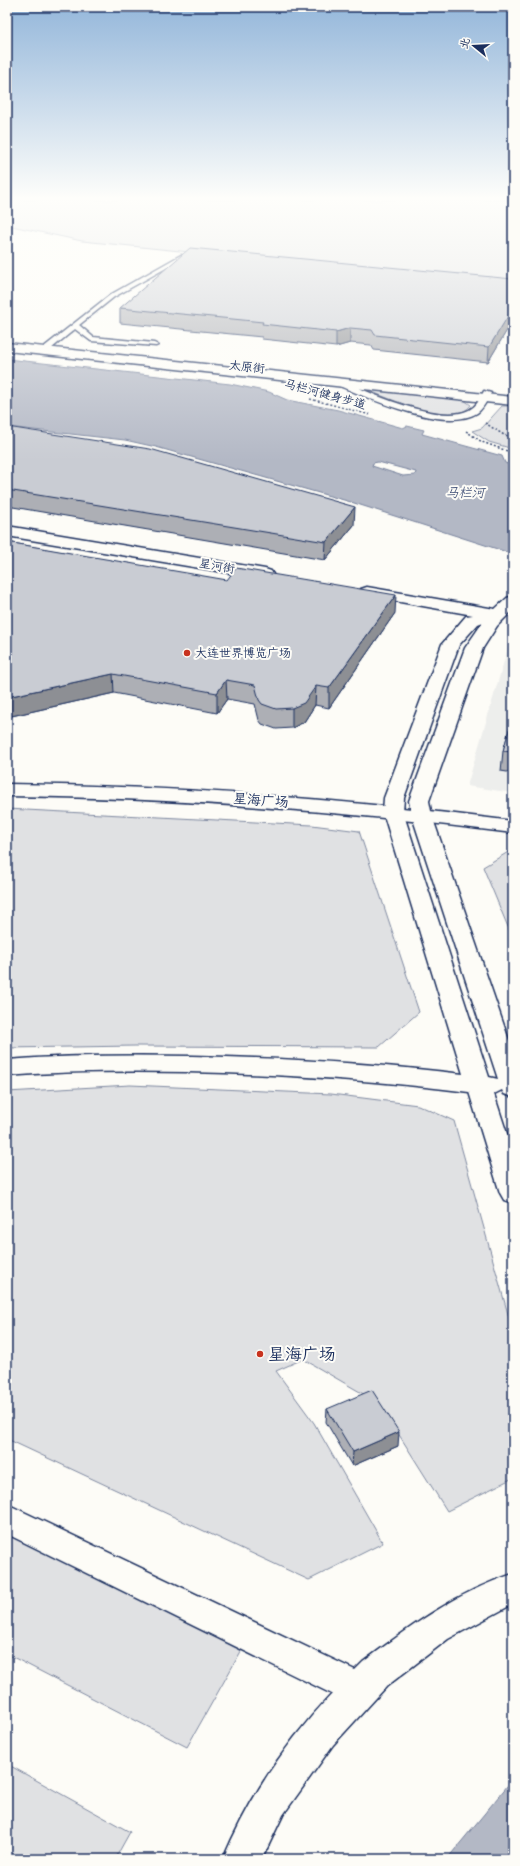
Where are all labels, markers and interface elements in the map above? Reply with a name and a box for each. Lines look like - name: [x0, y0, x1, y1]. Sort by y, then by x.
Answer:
- north arrow: [454, 26, 494, 66]
- text: 北: [456, 36, 475, 51]
- street label: 太原街: [228, 357, 266, 379]
- street label: 马栏河健身步道: [282, 375, 368, 415]
- water label: 马栏河: [445, 484, 486, 503]
- street label: 星河街: [198, 555, 236, 579]
- place label: 大连世界博览广场: [195, 645, 291, 663]
- marker: 大连世界博览广场: [182, 648, 192, 658]
- street label: 星海广场: [232, 789, 290, 814]
- place label: 星海广场: [268, 1343, 336, 1368]
- marker: 星海广场: [255, 1349, 265, 1359]

